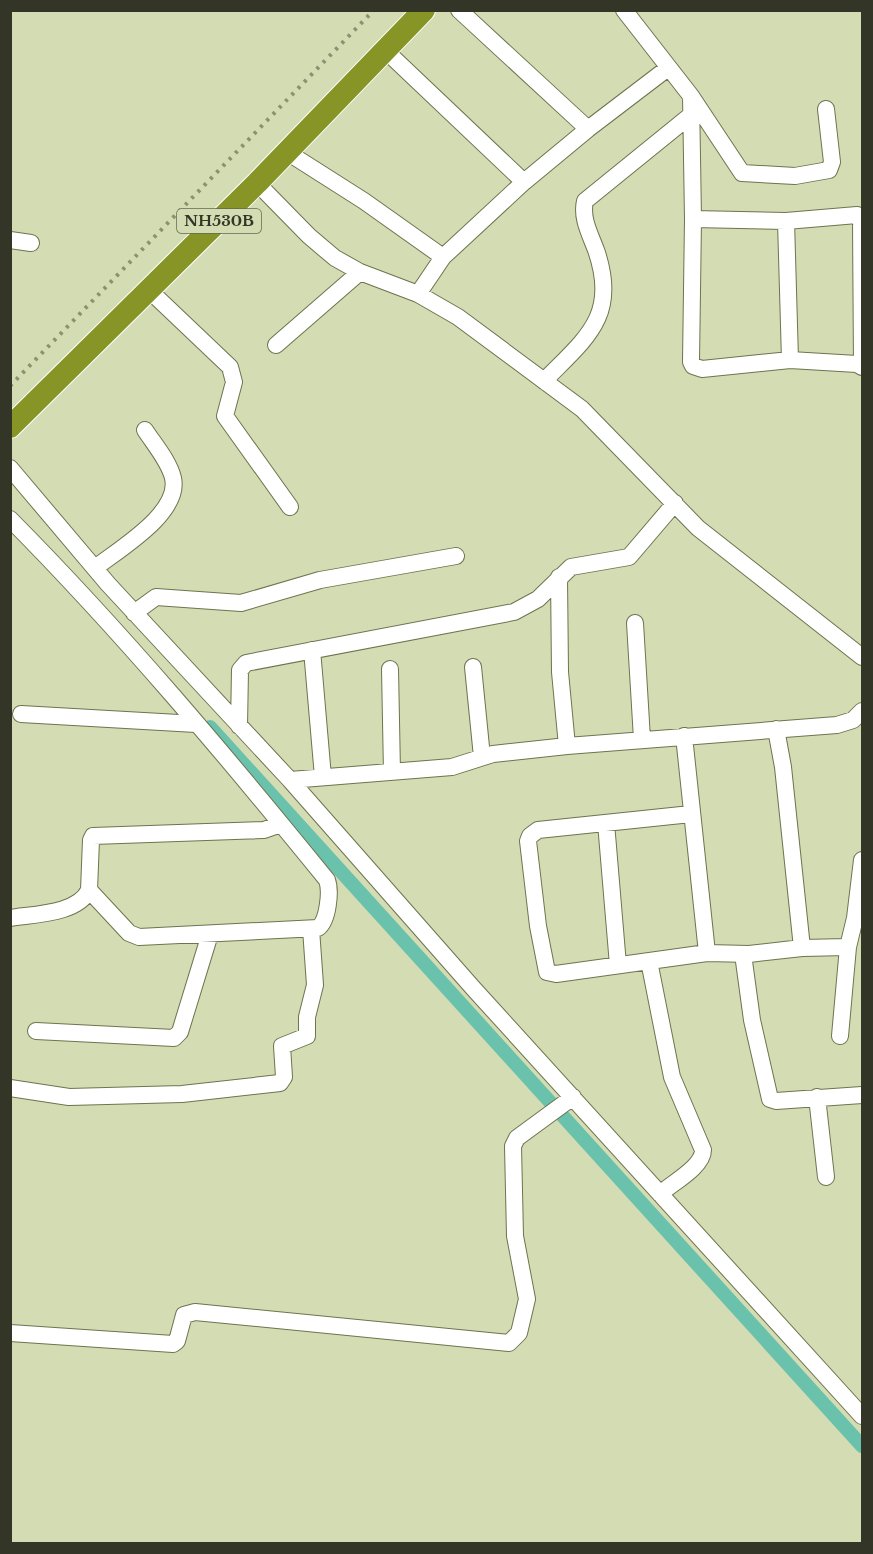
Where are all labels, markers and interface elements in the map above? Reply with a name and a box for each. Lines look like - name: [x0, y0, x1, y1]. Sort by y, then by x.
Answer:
- road number: NH530B: [177, 209, 261, 233]

